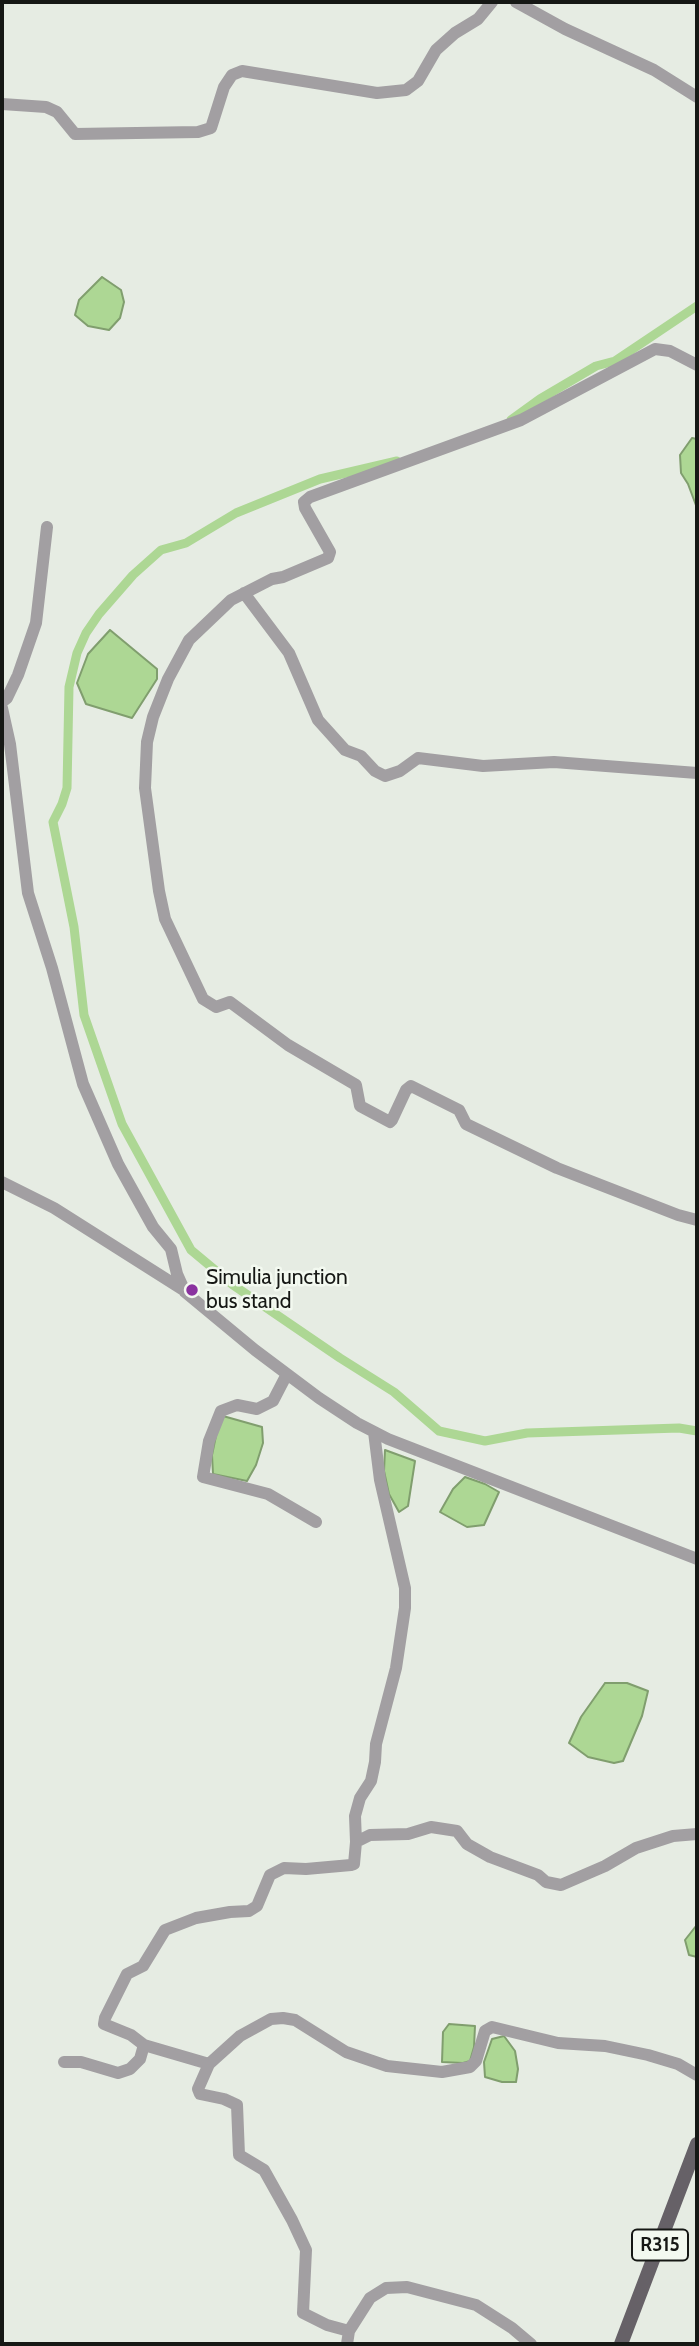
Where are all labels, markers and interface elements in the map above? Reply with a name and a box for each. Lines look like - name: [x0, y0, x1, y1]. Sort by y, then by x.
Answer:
- place label: Simulia junction bus stand: [206, 1265, 348, 1315]
- marker: Simulia junction bus stand: [184, 1282, 200, 1298]
- road number: R315: [632, 2230, 688, 2260]

